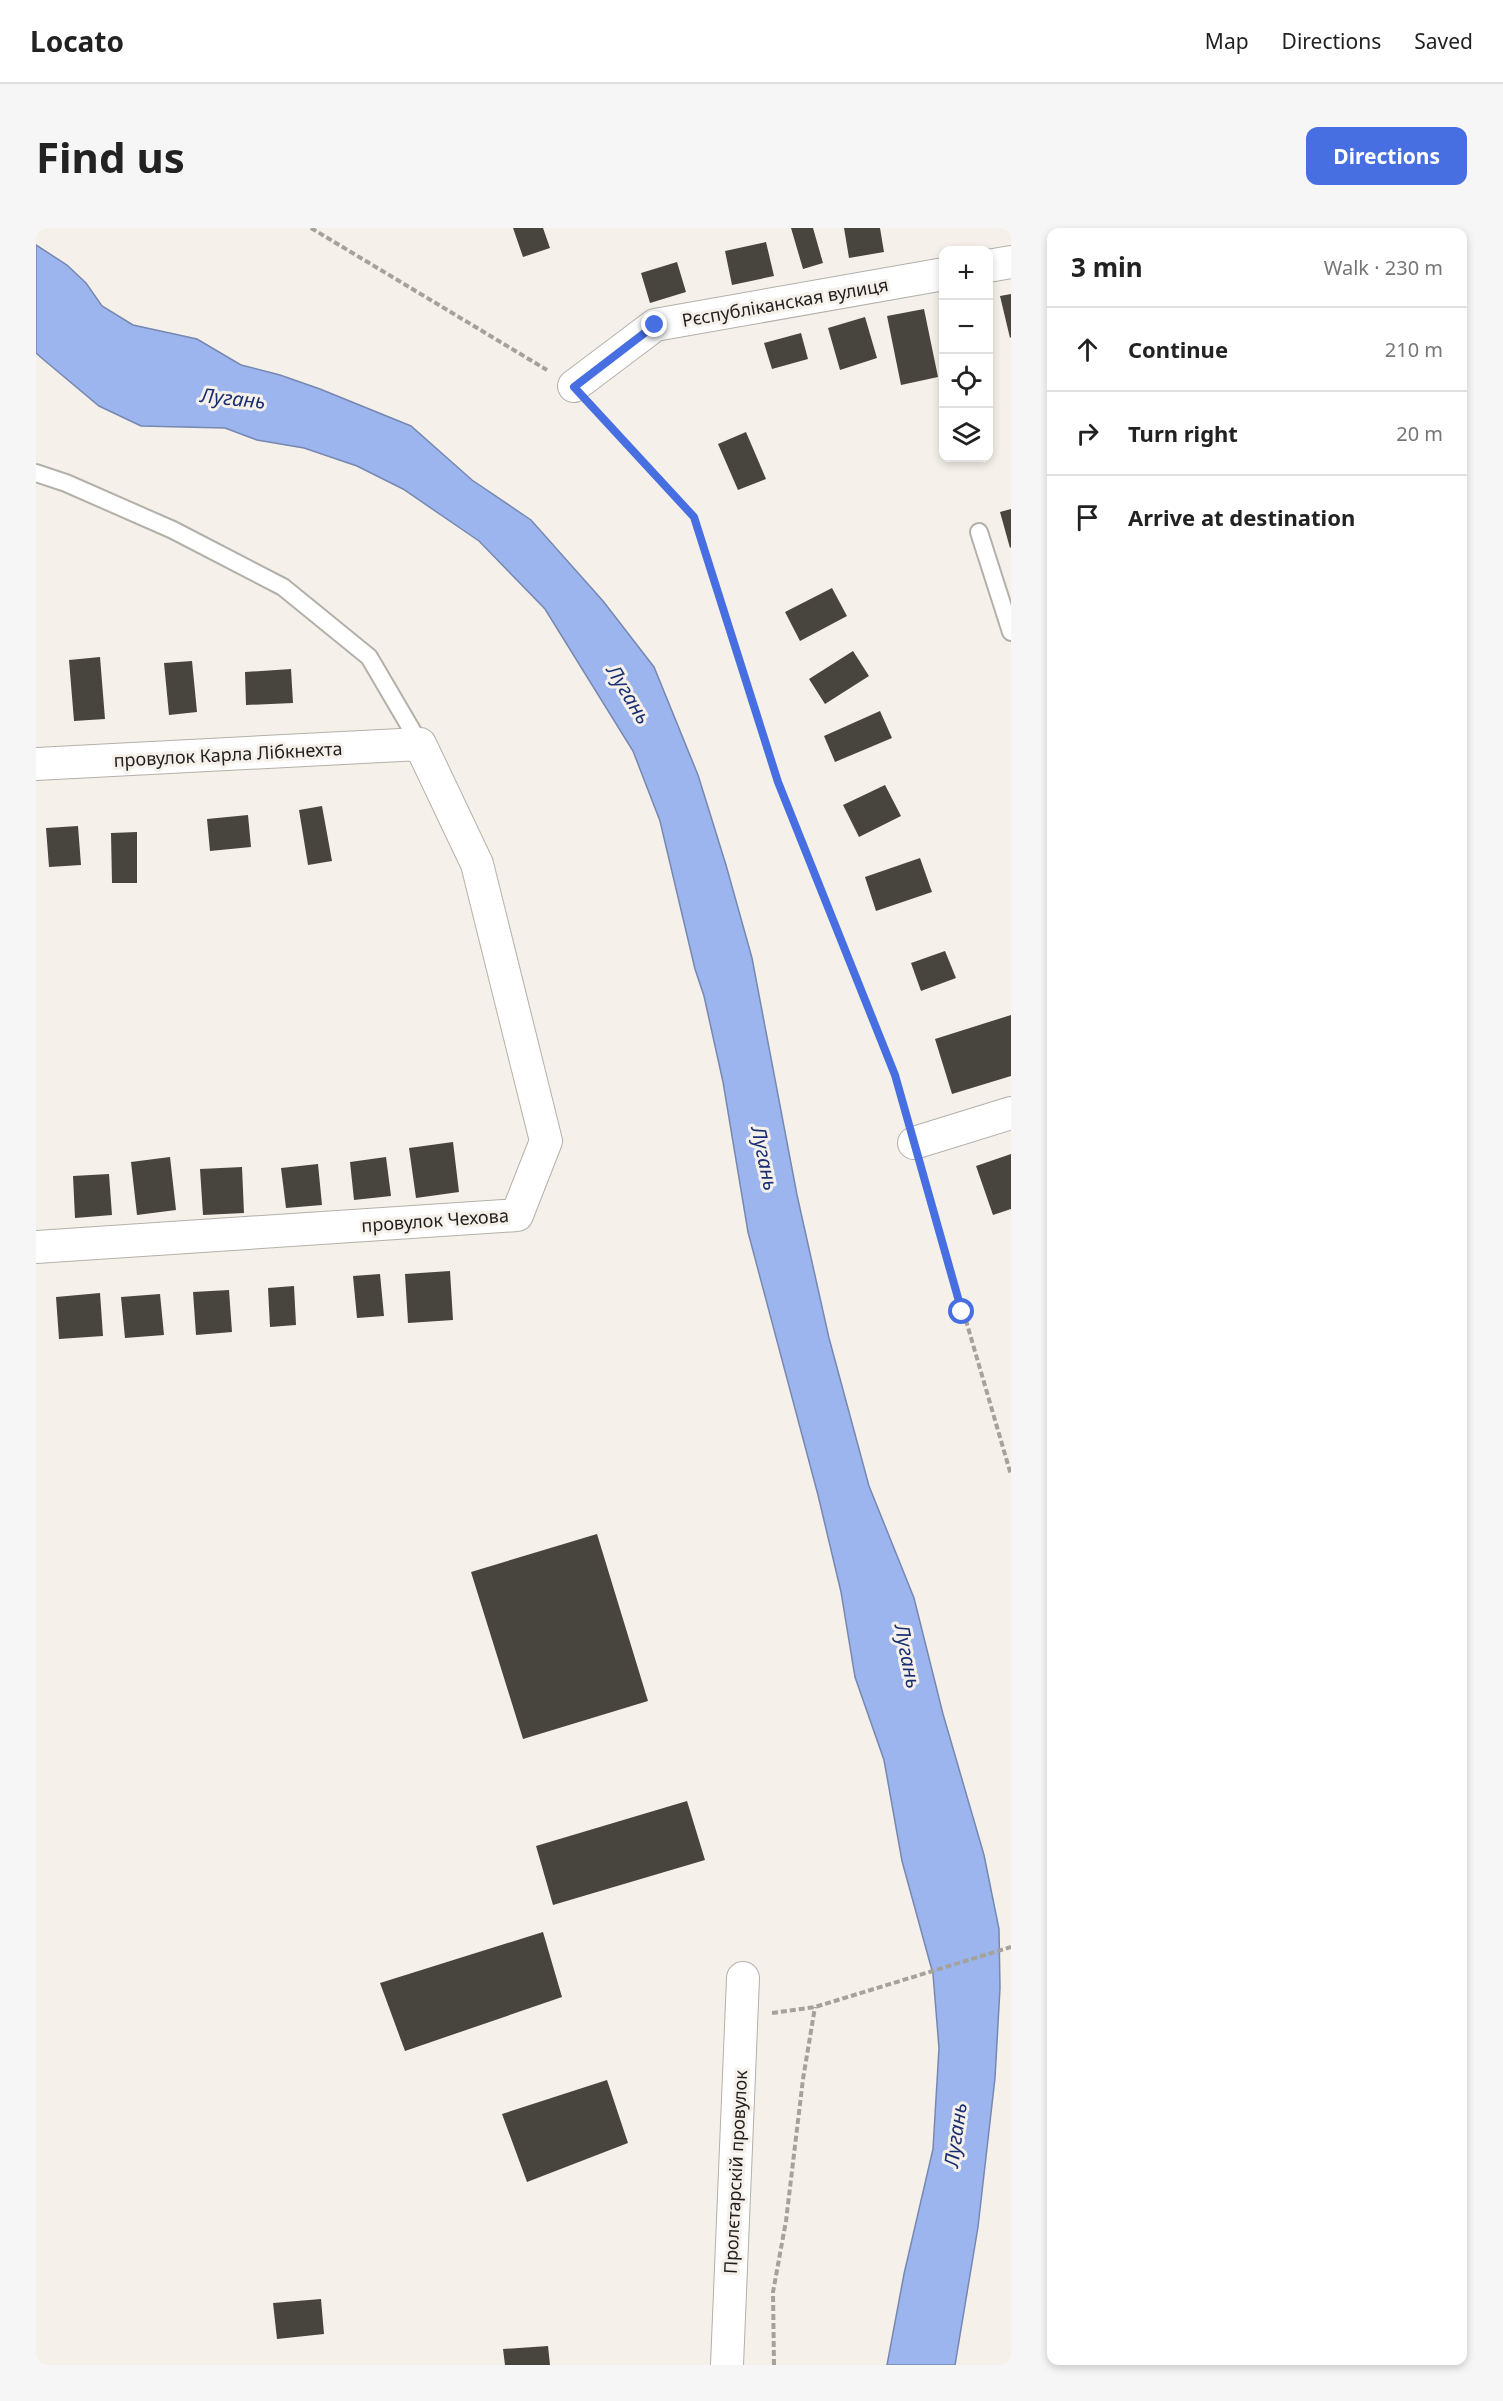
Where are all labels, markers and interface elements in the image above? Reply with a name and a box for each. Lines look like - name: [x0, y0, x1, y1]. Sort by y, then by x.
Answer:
- text: Locato: [30, 22, 124, 60]
- text: Map: [1205, 27, 1249, 55]
- text: Directions: [1282, 27, 1381, 55]
- text: Saved: [1414, 27, 1473, 55]
- button: Directions: [1306, 127, 1467, 185]
- text: Find us: [36, 128, 185, 185]
- map controls: [939, 246, 993, 462]
- button: +: [939, 246, 993, 300]
- text: 3 min: [1071, 249, 1143, 285]
- text: Walk · 230 m: [1324, 254, 1443, 281]
- street label: Рєспубліканская вулиця: [680, 272, 890, 332]
- button: −: [939, 300, 993, 354]
- route end: [641, 311, 667, 337]
- icon: ahead: [1071, 333, 1104, 366]
- text: Continue: [1128, 334, 1228, 364]
- text: 210 m: [1385, 336, 1443, 363]
- button: locate: [939, 354, 993, 408]
- water label: Лугань: [198, 381, 267, 415]
- button: layers: [939, 408, 993, 462]
- icon: right: [1071, 417, 1104, 450]
- text: Turn right: [1128, 418, 1238, 448]
- text: 20 m: [1396, 420, 1443, 447]
- icon: arrive: [1071, 501, 1104, 534]
- text: Arrive at destination: [1128, 502, 1355, 532]
- water label: Лугань: [600, 658, 657, 729]
- street label: провулок Карла Лібкнехта: [113, 736, 343, 772]
- water label: Лугань: [745, 1122, 785, 1193]
- street label: провулок Чехова: [361, 1203, 509, 1237]
- route start: [948, 1298, 974, 1324]
- water label: Лугань: [888, 1620, 927, 1691]
- street label: Пролєтарскій провулок: [718, 2069, 752, 2275]
- water label: Лугань: [937, 2101, 973, 2170]

